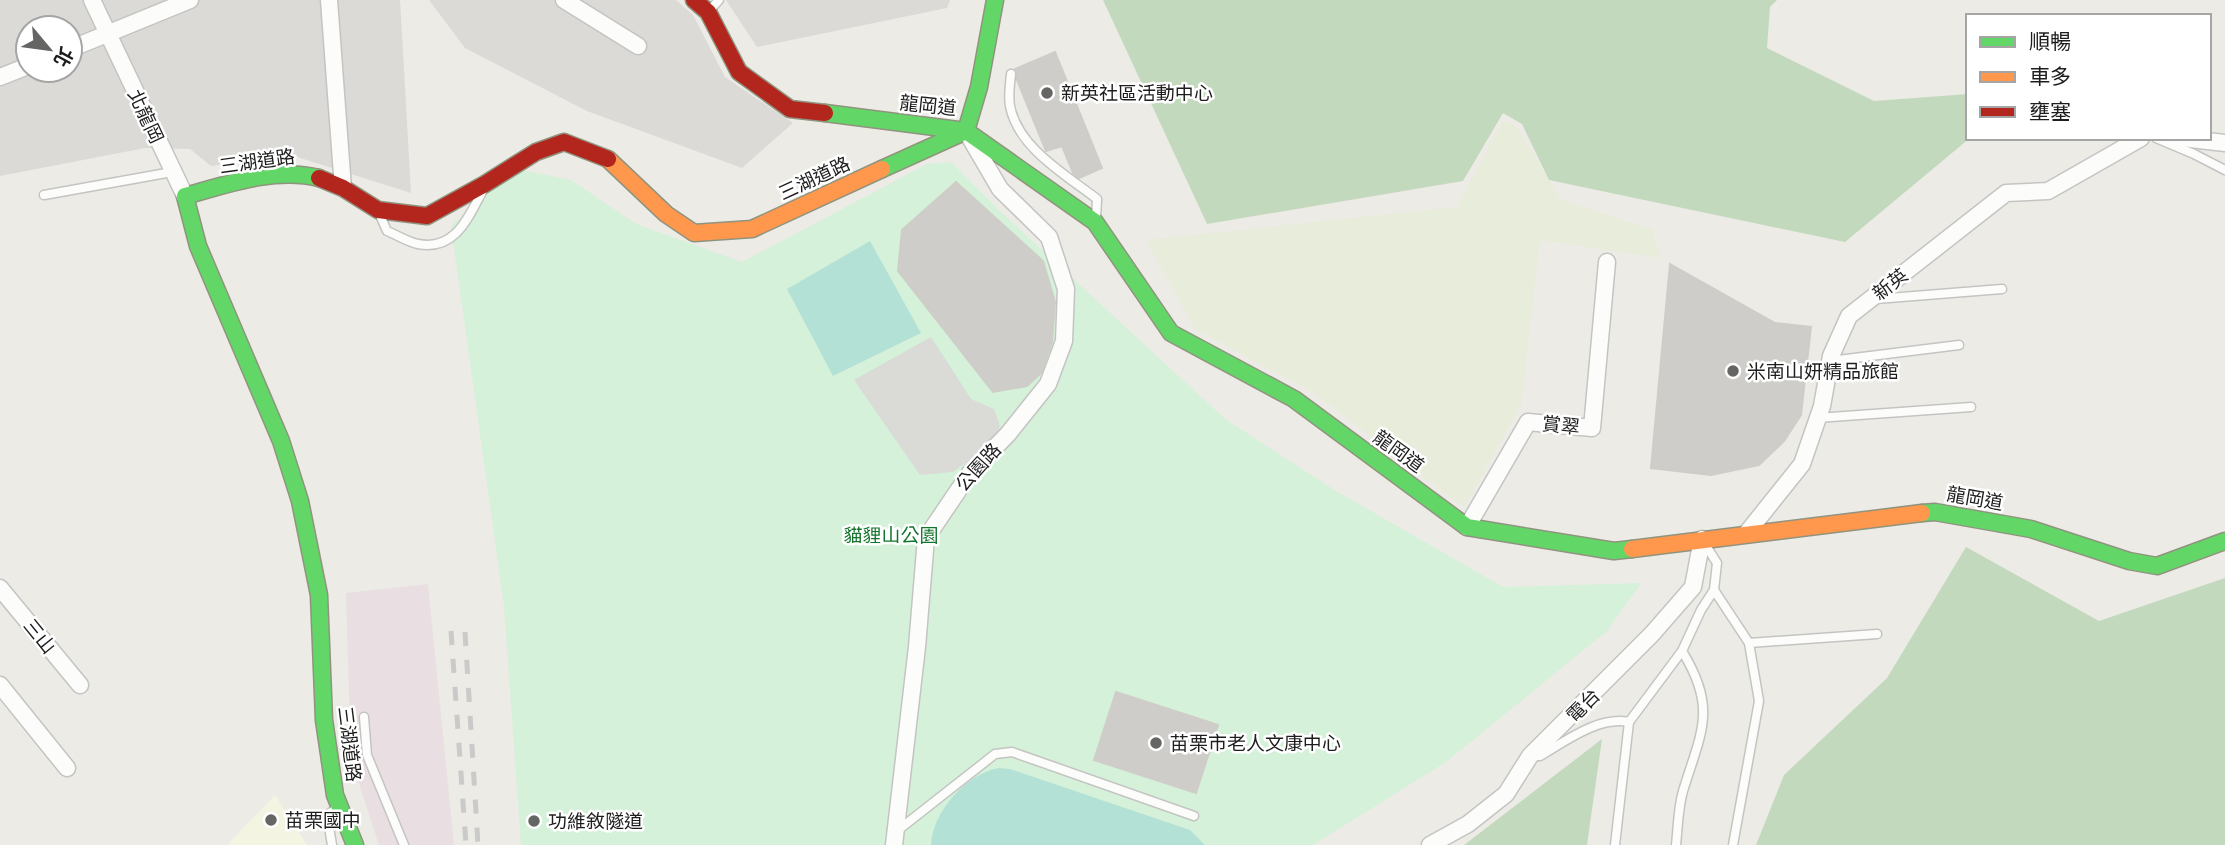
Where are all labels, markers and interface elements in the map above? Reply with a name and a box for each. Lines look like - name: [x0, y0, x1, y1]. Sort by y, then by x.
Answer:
- north arrow: [14, 14, 84, 84]
- legend: [1966, 14, 2211, 140]
- text: 順暢: [2029, 25, 2071, 57]
- text: 北: [47, 42, 82, 73]
- text: 車多: [2029, 60, 2071, 92]
- place label: 新英社區活動中心: [1061, 78, 1213, 107]
- street label: 北龍岡: [121, 84, 172, 148]
- marker: 新英社區活動中心: [1039, 85, 1055, 101]
- street label: 龍岡道: [898, 87, 958, 122]
- text: 壅塞: [2029, 95, 2071, 127]
- street label: 三湖道路: [217, 141, 297, 180]
- street label: 三湖道路: [773, 148, 854, 207]
- street label: 新英: [1866, 260, 1914, 307]
- place label: 米南山妍精品旅館: [1747, 356, 1899, 385]
- marker: 米南山妍精品旅館: [1725, 363, 1741, 379]
- street label: 賞翠: [1541, 408, 1581, 441]
- street label: 龍岡道: [1368, 422, 1431, 479]
- street label: 公園路: [948, 436, 1007, 498]
- street label: 龍岡道: [1944, 478, 2006, 517]
- park label: 貓貍山公園: [843, 520, 939, 549]
- street label: 三山: [17, 612, 64, 660]
- street label: 電台: [1559, 681, 1606, 728]
- street label: 三湖道路: [331, 704, 370, 783]
- place label: 苗栗市老人文康中心: [1170, 728, 1341, 757]
- marker: 苗栗市老人文康中心: [1148, 735, 1164, 751]
- place label: 苗栗國中: [285, 805, 361, 834]
- place label: 功維敘隧道: [548, 806, 643, 835]
- marker: 苗栗國中: [263, 812, 279, 828]
- marker: 功維敘隧道: [526, 813, 542, 829]

